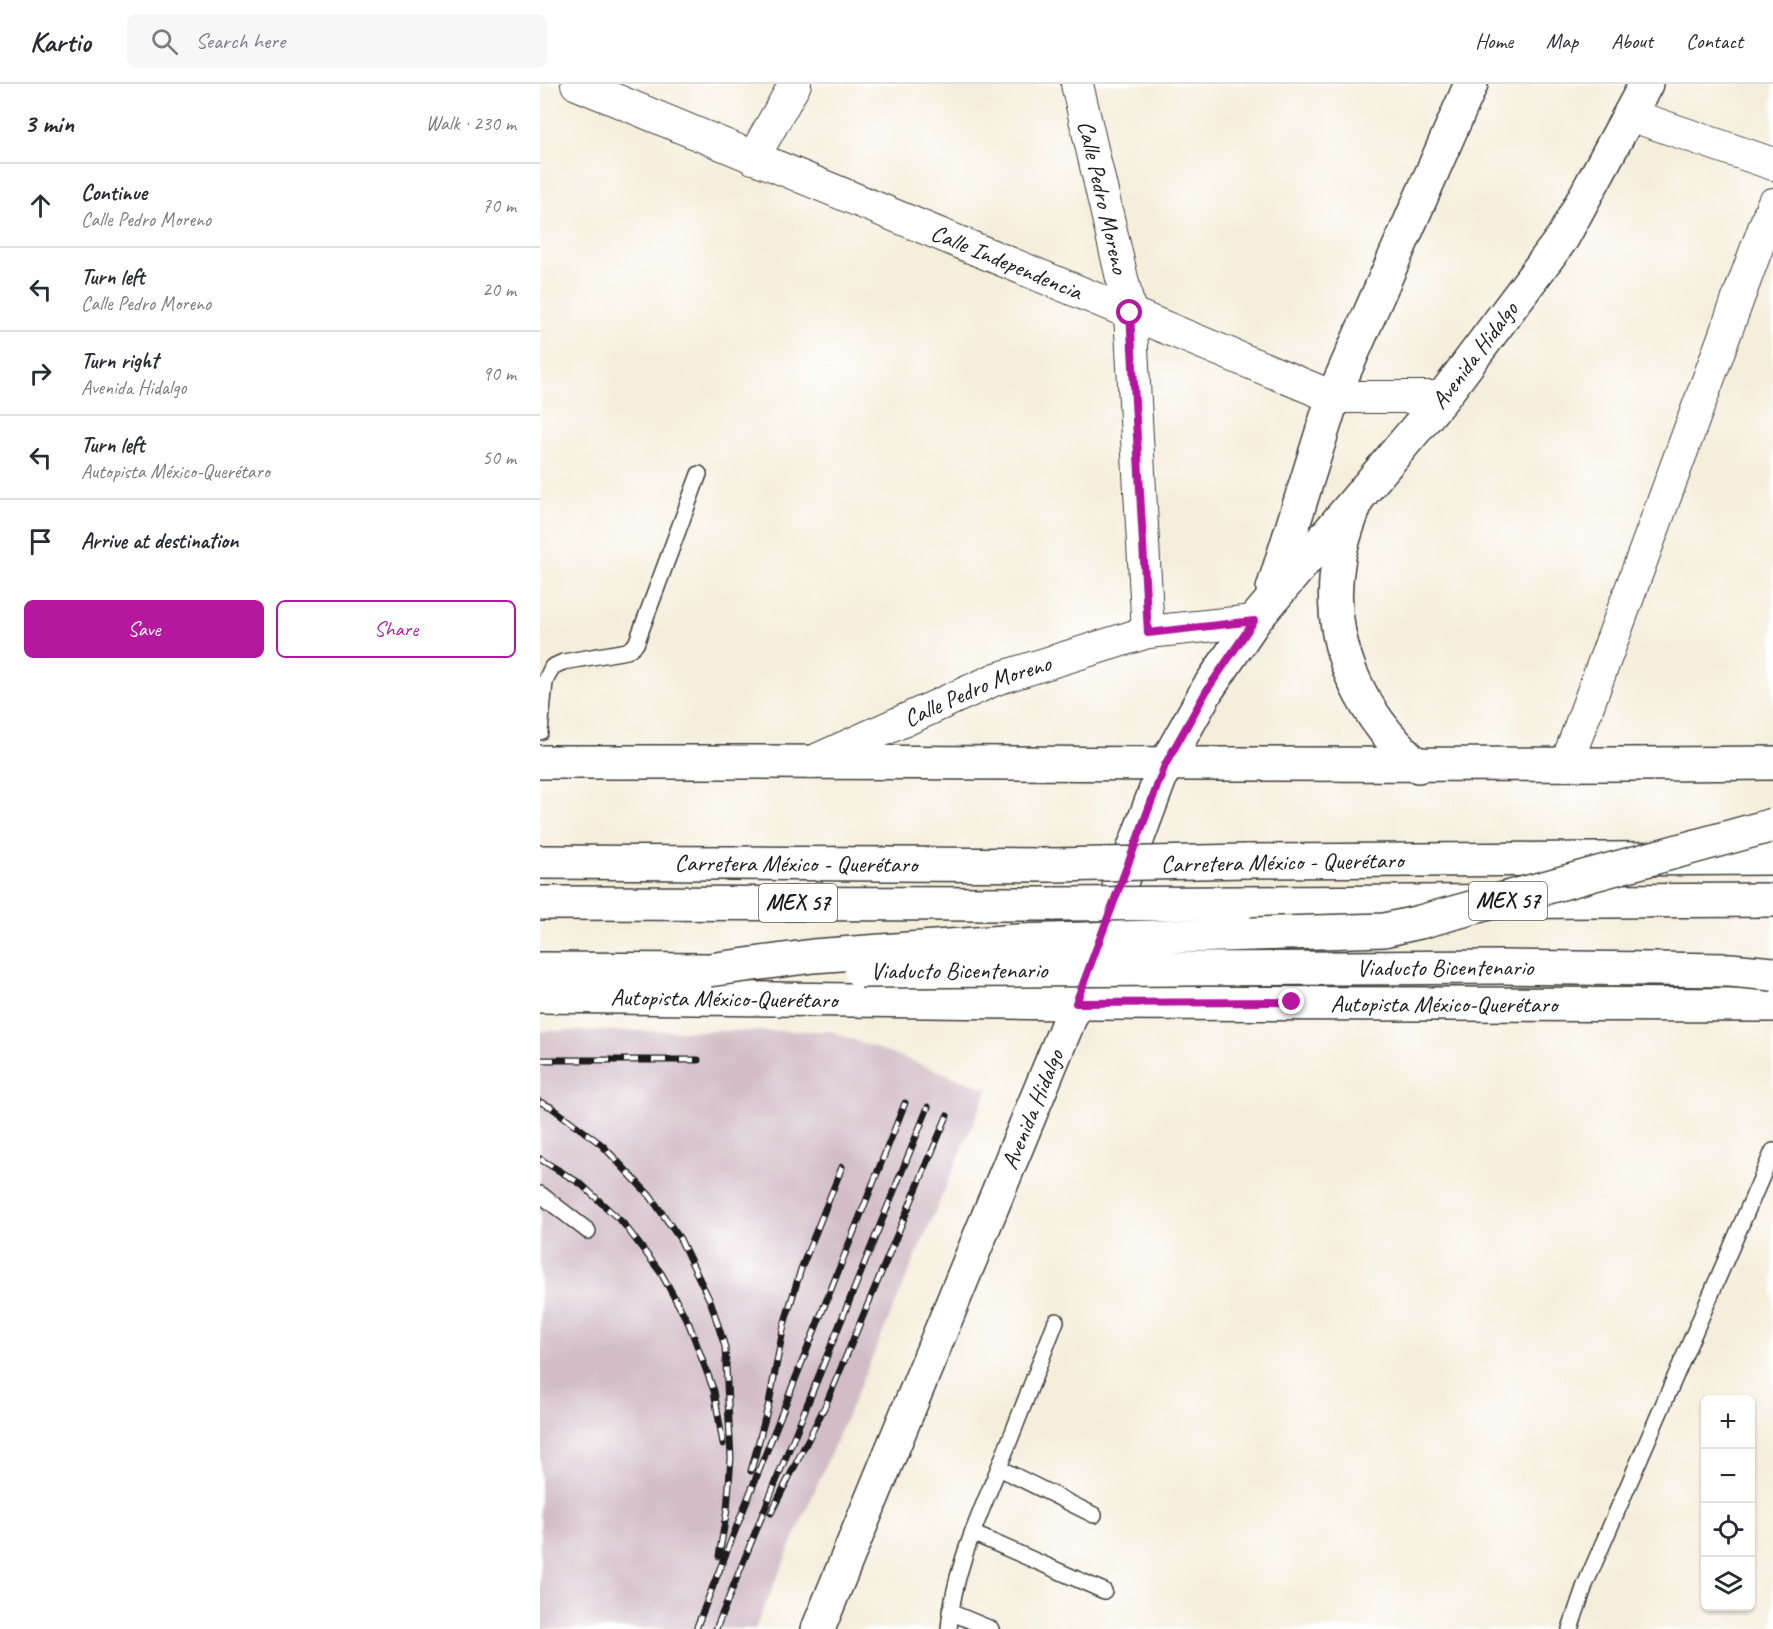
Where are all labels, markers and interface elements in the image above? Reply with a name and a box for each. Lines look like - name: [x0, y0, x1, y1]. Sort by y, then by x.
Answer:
- search box: [127, 14, 547, 68]
- text: Kartio: [30, 24, 91, 59]
- icon: search: [148, 25, 181, 58]
- text: Search here: [196, 27, 285, 55]
- text: Home: [1475, 28, 1513, 54]
- text: Map: [1546, 28, 1578, 54]
- text: About: [1611, 28, 1653, 54]
- text: Contact: [1686, 28, 1743, 54]
- text: 3 min: [24, 107, 74, 140]
- text: Walk · 230 m: [426, 111, 516, 136]
- street label: Calle Pedro Moreno: [1071, 118, 1136, 278]
- text: Continue: [81, 179, 147, 207]
- icon: ahead: [24, 189, 57, 222]
- text: 70 m: [482, 193, 516, 218]
- text: Calle Pedro Moreno: [81, 207, 211, 232]
- street label: Calle Independencia: [927, 217, 1088, 307]
- text: Turn left: [81, 263, 145, 291]
- icon: left: [24, 273, 57, 306]
- text: 20 m: [482, 277, 516, 302]
- text: Calle Pedro Moreno: [81, 291, 211, 316]
- street label: Avenida Hidalgo: [1424, 294, 1525, 415]
- route start: [1116, 299, 1142, 325]
- text: Turn right: [81, 347, 158, 375]
- icon: right: [24, 357, 57, 390]
- text: 90 m: [482, 361, 516, 386]
- text: Avenida Hidalgo: [81, 375, 186, 400]
- text: Turn left: [81, 431, 145, 459]
- icon: left: [24, 441, 57, 474]
- text: 50 m: [482, 445, 516, 470]
- text: Autopista México-Querétaro: [81, 459, 270, 484]
- icon: arrive: [24, 525, 57, 558]
- text: Arrive at destination: [81, 527, 238, 555]
- button: Save: [24, 600, 264, 658]
- button: Share: [276, 600, 516, 658]
- street label: Calle Pedro Moreno: [899, 648, 1056, 734]
- street label: Carretera México - Querétaro: [1160, 845, 1406, 879]
- street label: Carretera México - Querétaro: [675, 848, 920, 879]
- road number: MEX 57: [1469, 882, 1547, 920]
- road number: MEX 57: [759, 884, 837, 922]
- street label: Viaducto Bicentenario: [1356, 952, 1535, 983]
- street label: Viaducto Bicentenario: [870, 955, 1049, 986]
- street label: Autopista México-Querétaro: [610, 982, 840, 1015]
- route end: [1278, 988, 1304, 1014]
- street label: Autopista México-Querétaro: [1331, 989, 1560, 1019]
- street label: Avenida Hidalgo: [994, 1044, 1071, 1174]
- map controls: [1701, 1395, 1755, 1611]
- button: +: [1701, 1395, 1755, 1449]
- button: −: [1701, 1449, 1755, 1503]
- button: locate: [1701, 1503, 1755, 1557]
- button: layers: [1701, 1557, 1755, 1611]

